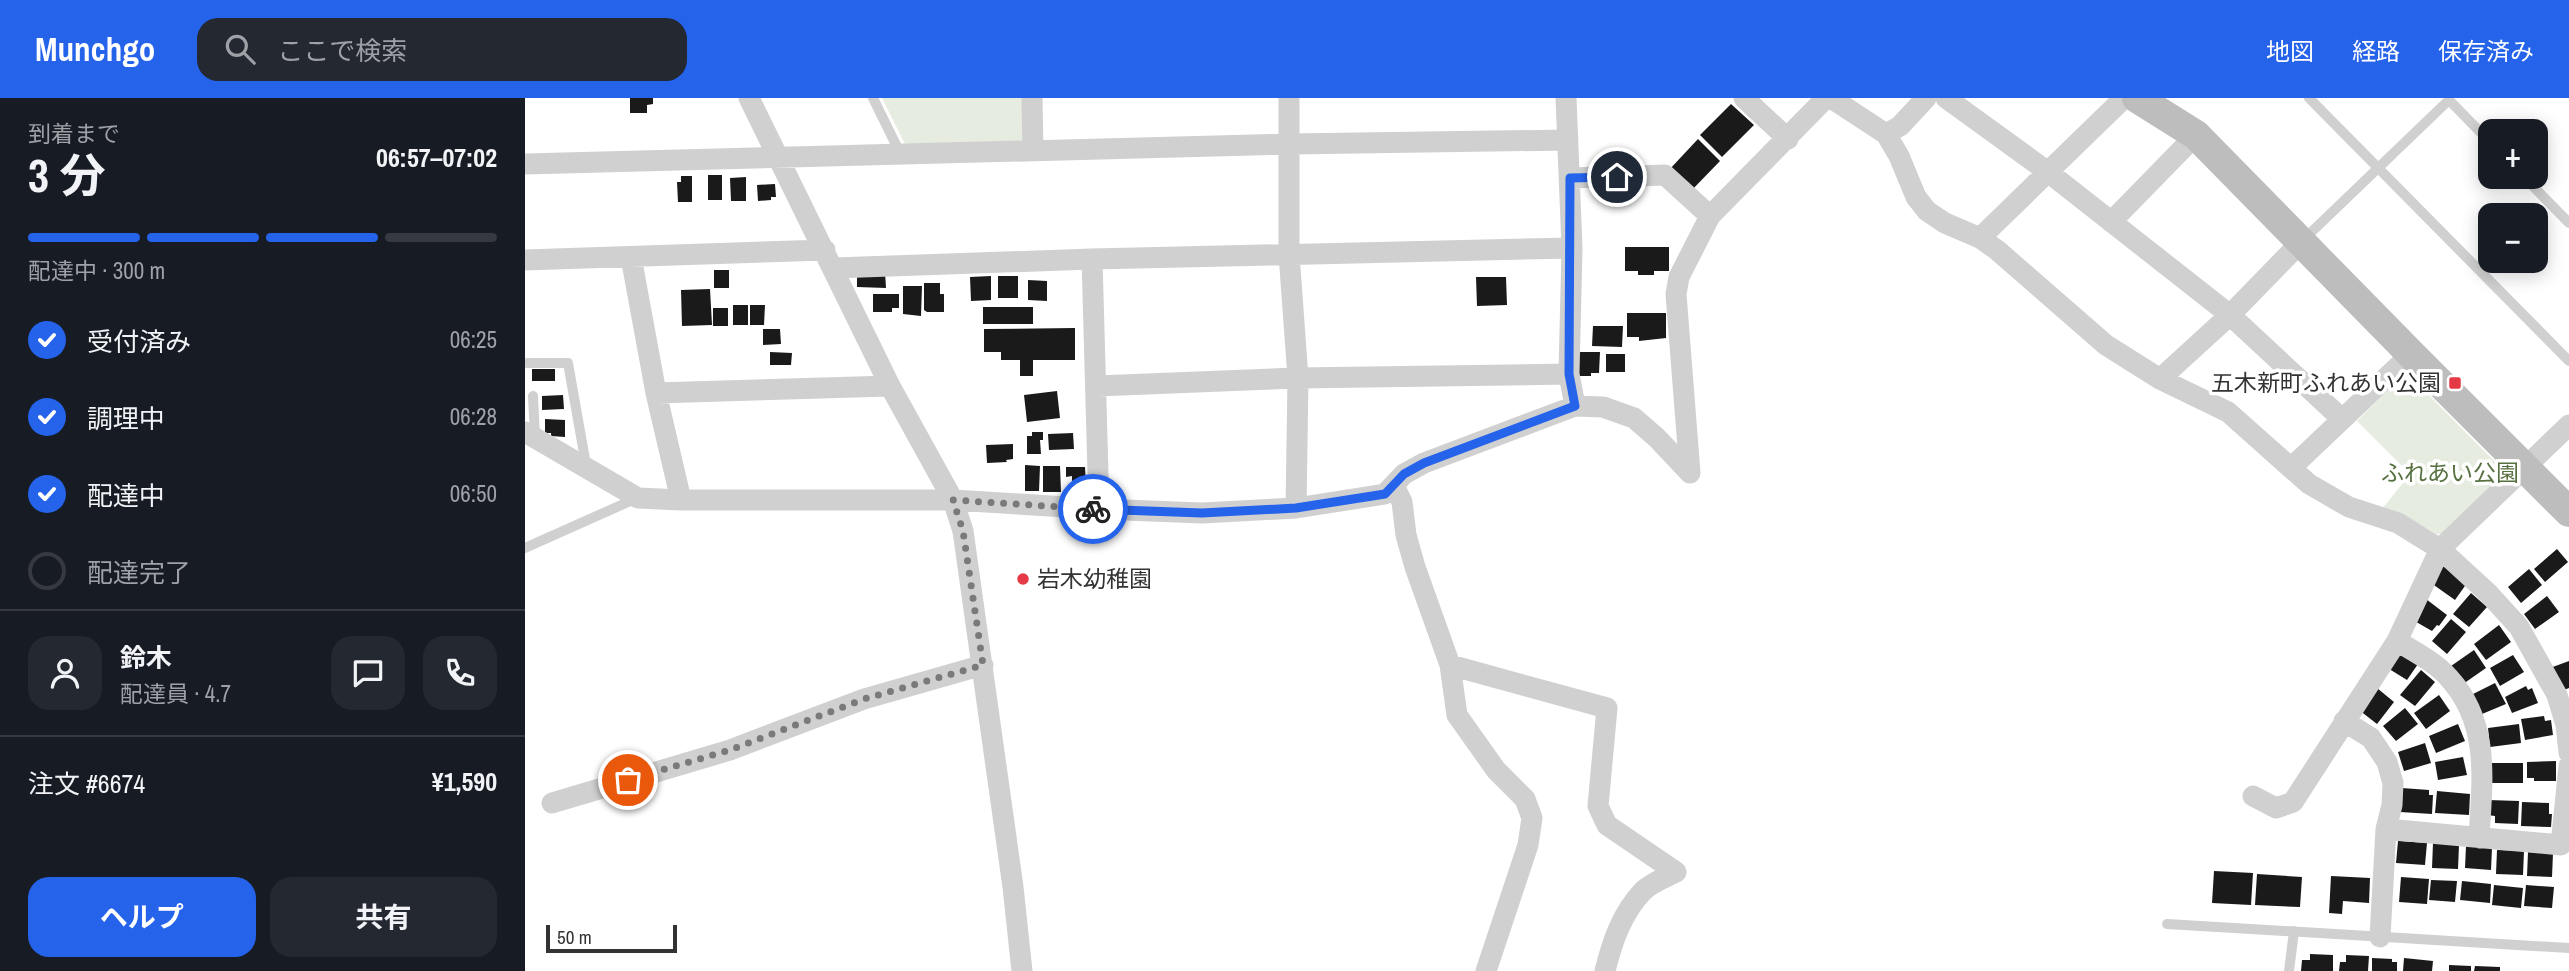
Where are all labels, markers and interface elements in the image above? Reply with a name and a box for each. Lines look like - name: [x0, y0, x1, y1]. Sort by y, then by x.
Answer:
- search box: [197, 18, 687, 81]
- text: Munchgo: [35, 27, 155, 71]
- icon: search: [221, 30, 259, 68]
- text: ここで検索: [277, 33, 407, 68]
- text: 地図: [2266, 35, 2314, 67]
- text: 経路: [2352, 35, 2400, 67]
- text: 保存済み: [2438, 35, 2534, 67]
- text: 到着まで: [28, 118, 120, 149]
- map controls: [2478, 119, 2548, 273]
- button: +: [2478, 119, 2548, 189]
- text: 06:57–07:02: [376, 140, 497, 175]
- text: 3 分: [28, 144, 105, 206]
- pin: [1587, 147, 1647, 207]
- icon: home: [1598, 158, 1636, 196]
- button: −: [2478, 203, 2548, 273]
- text: 配達中 · 300 m: [28, 255, 165, 286]
- icon: check: [28, 321, 66, 359]
- text: 受付済み: [87, 324, 191, 359]
- text: 06:25: [450, 324, 497, 355]
- place label: 五木新町ふれあい公園: [2211, 367, 2441, 398]
- marker: 五木新町ふれあい公園: [2447, 375, 2463, 391]
- icon: check: [28, 398, 66, 436]
- text: 調理中: [87, 401, 165, 436]
- text: 06:28: [450, 401, 497, 432]
- park label: ふれあい公園: [2381, 457, 2519, 488]
- courier: [1058, 474, 1128, 544]
- icon: check: [28, 475, 66, 513]
- text: 配達中: [87, 478, 165, 513]
- text: 06:50: [450, 478, 497, 509]
- icon: bike: [1074, 490, 1112, 528]
- text: 配達完了: [87, 555, 191, 590]
- place label: 岩木幼稚園: [1037, 563, 1152, 594]
- marker: 岩木幼稚園: [1015, 571, 1031, 587]
- button: person: [28, 636, 102, 710]
- button: chat: [331, 636, 405, 710]
- button: phone: [423, 636, 497, 710]
- text: 鈴木: [120, 640, 172, 675]
- text: 配達員 · 4.7: [120, 678, 231, 709]
- pin: [598, 750, 658, 810]
- icon: bag: [609, 761, 647, 799]
- text: ¥1,590: [432, 764, 497, 799]
- text: 注文 #6674: [28, 766, 145, 801]
- button: ヘルプ: [28, 877, 256, 957]
- button: 共有: [270, 877, 497, 957]
- scale bar: [546, 922, 677, 954]
- text: 50 m: [557, 924, 592, 950]

